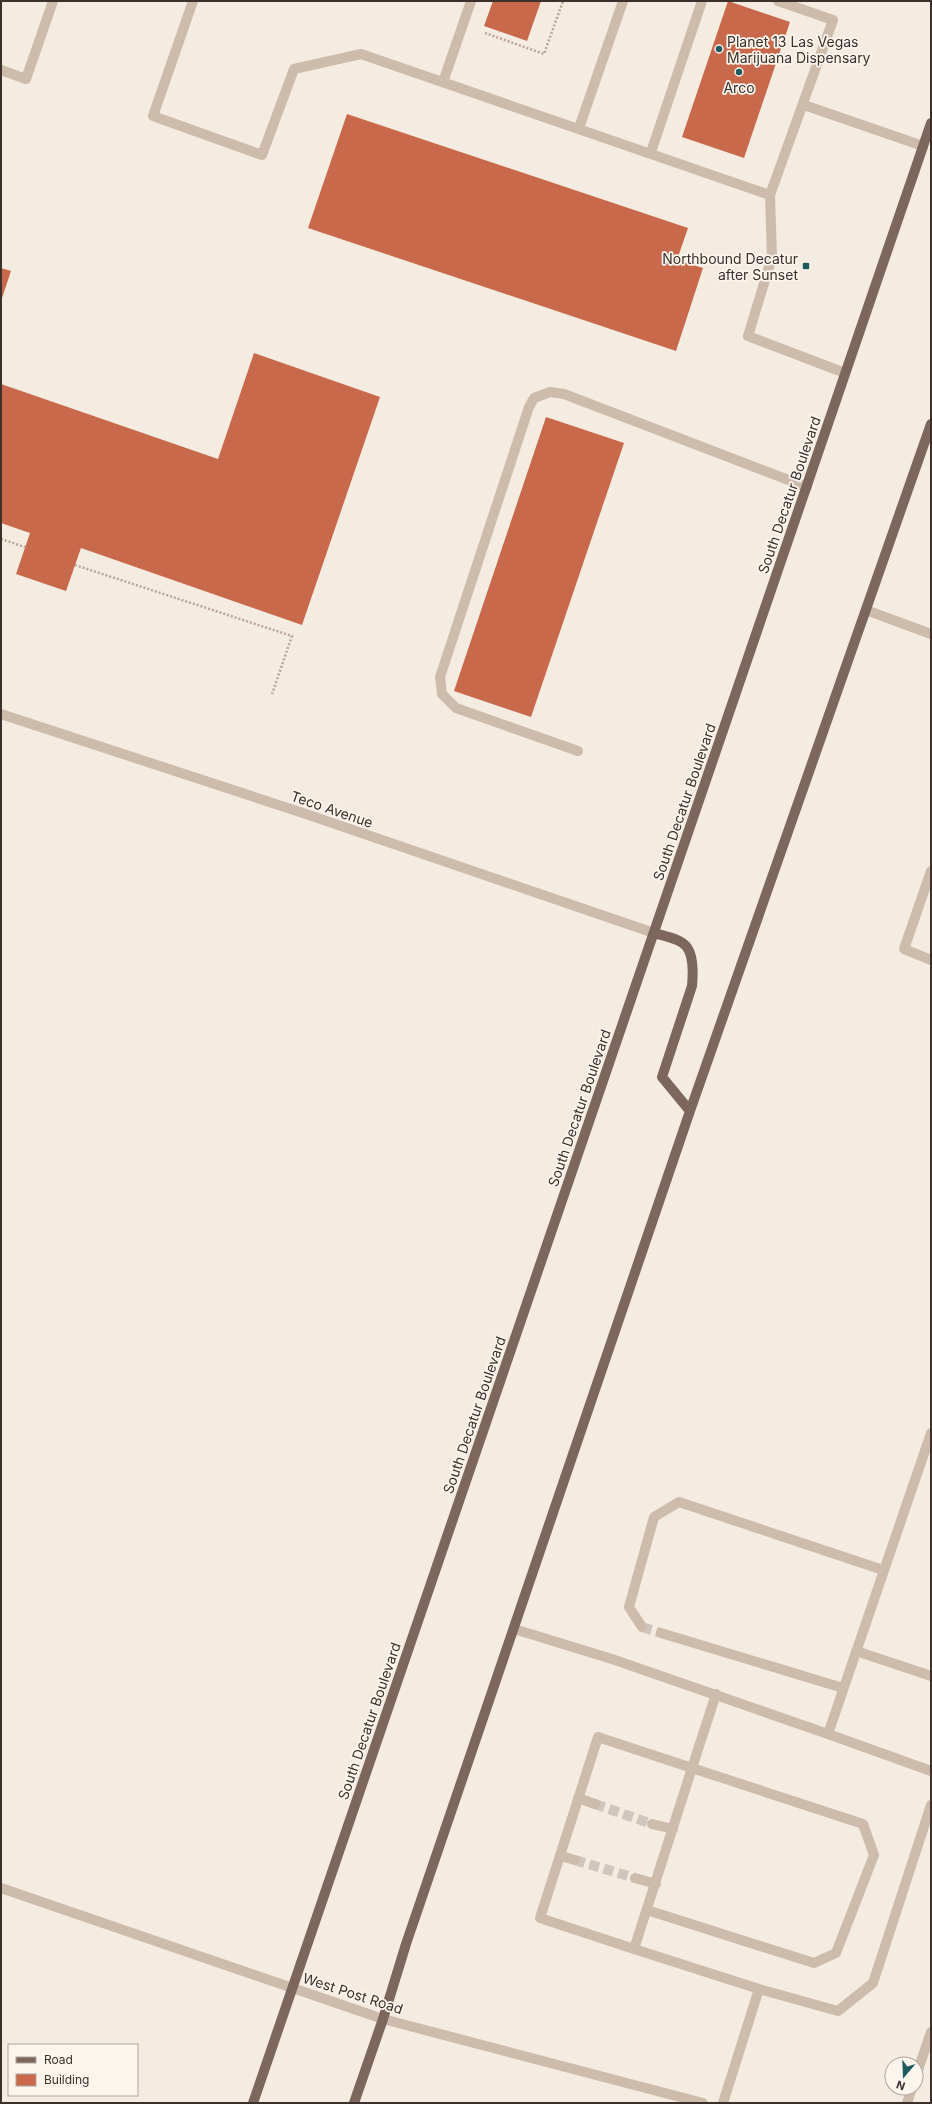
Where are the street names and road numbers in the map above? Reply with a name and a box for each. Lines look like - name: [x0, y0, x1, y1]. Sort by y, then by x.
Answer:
- street label: South Decatur Boulevard: [754, 414, 824, 576]
- street label: South Decatur Boulevard: [649, 721, 719, 883]
- street label: Teco Avenue: [289, 787, 375, 831]
- street label: South Decatur Boulevard: [544, 1027, 614, 1189]
- street label: South Decatur Boulevard: [439, 1334, 509, 1496]
- street label: South Decatur Boulevard: [334, 1640, 404, 1802]
- street label: West Post Road: [301, 1969, 405, 2017]

